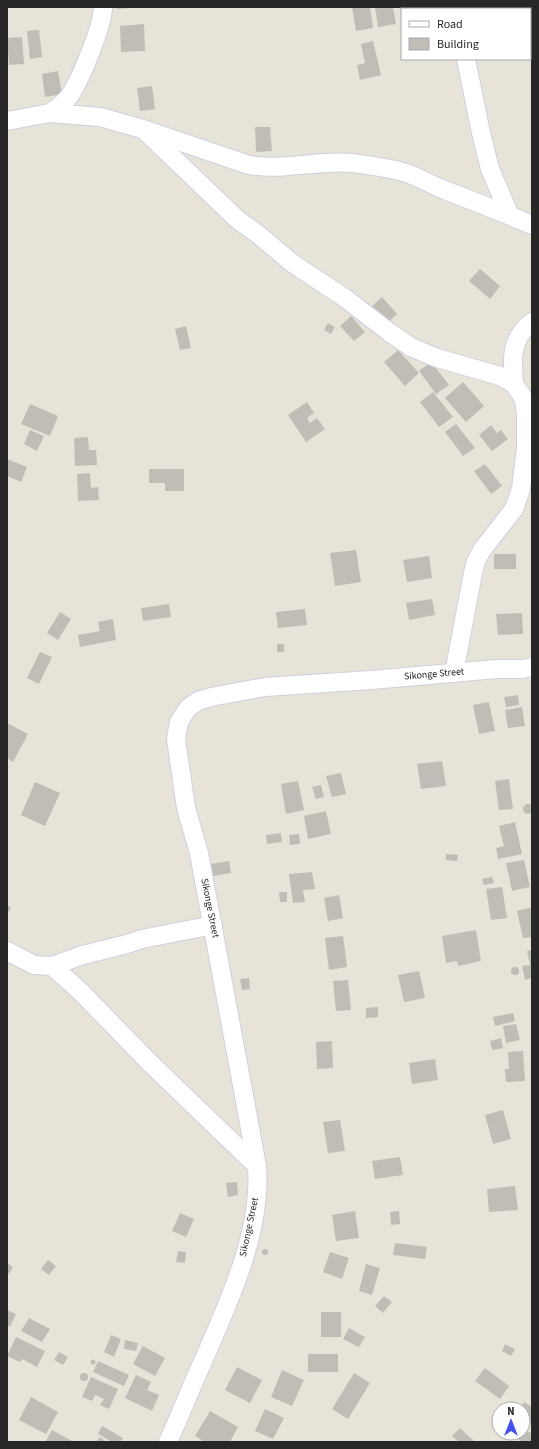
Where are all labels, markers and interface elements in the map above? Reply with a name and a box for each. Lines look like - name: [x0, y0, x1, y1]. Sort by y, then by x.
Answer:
- legend: [401, 8, 531, 60]
- text: Road: [437, 16, 463, 33]
- text: Building: [437, 36, 479, 53]
- street label: Sikonge Street: [403, 664, 465, 684]
- street label: Sikonge Street: [197, 877, 223, 940]
- street label: Sikonge Street: [236, 1195, 262, 1258]
- north arrow: [491, 1401, 531, 1441]
- text: N: [507, 1404, 515, 1419]

